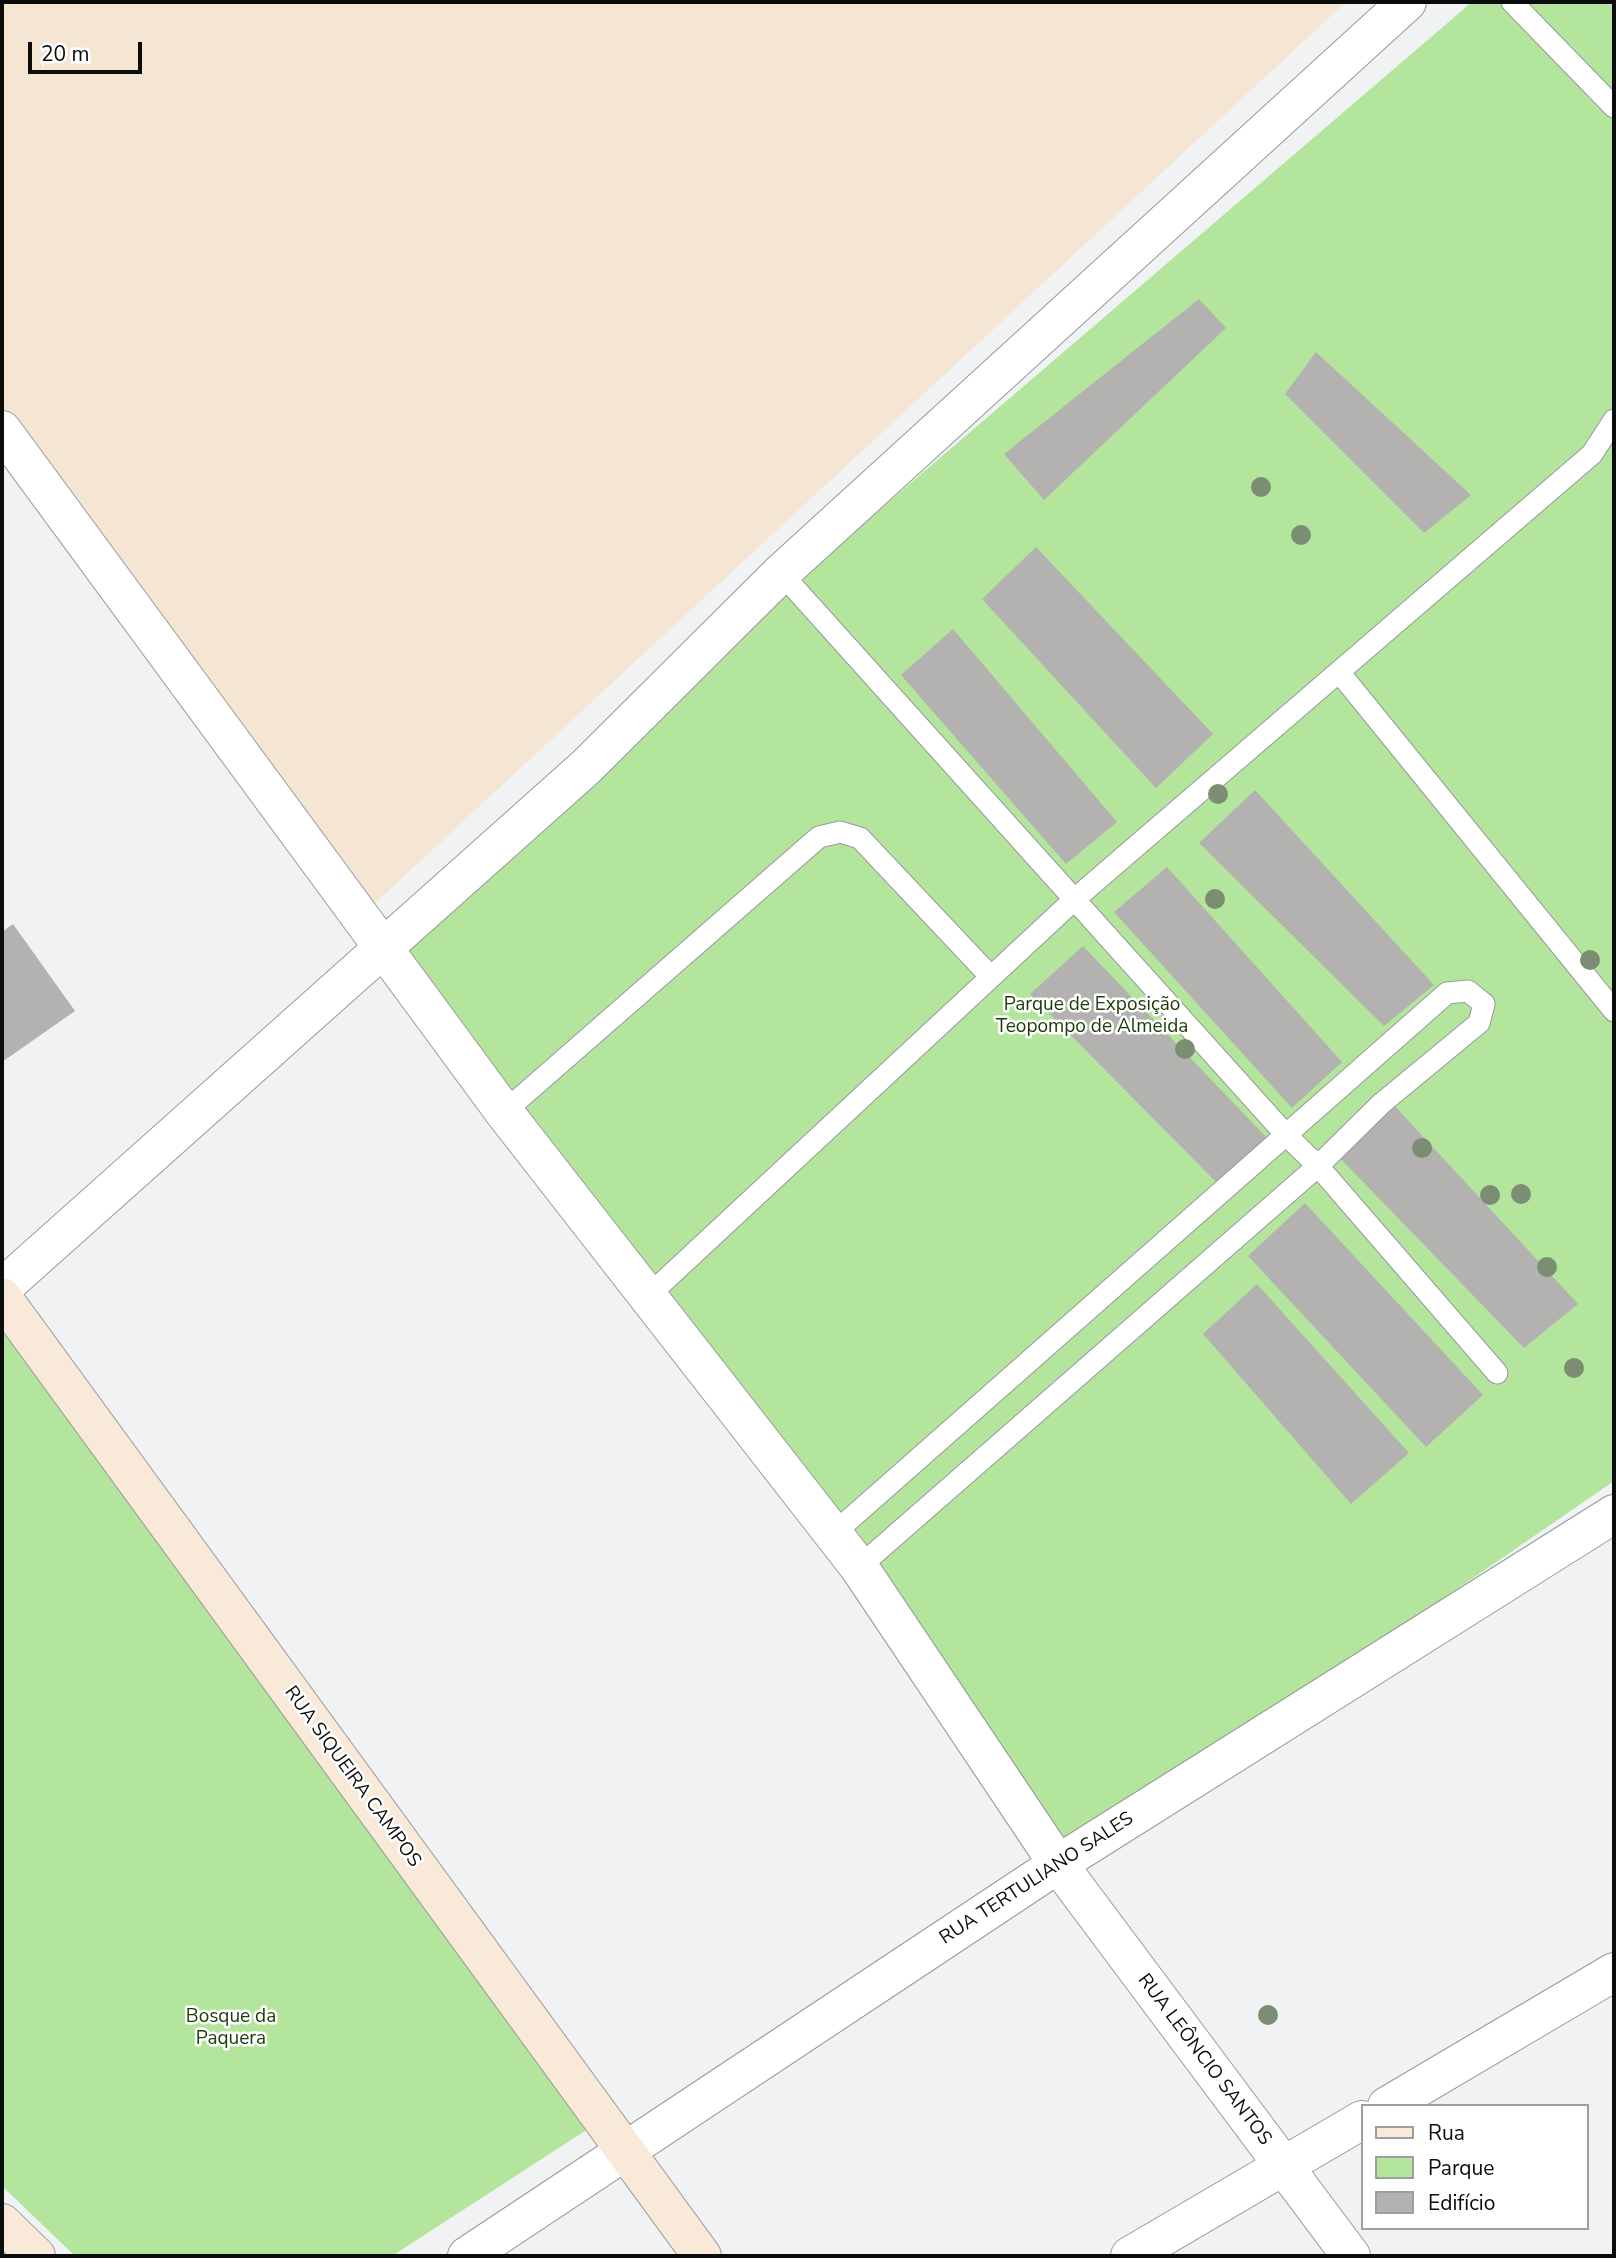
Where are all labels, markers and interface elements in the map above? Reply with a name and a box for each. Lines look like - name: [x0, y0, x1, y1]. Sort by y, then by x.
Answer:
- scale bar: [32, 28, 145, 72]
- text: 20 m: [41, 40, 90, 68]
- park label: Parque de Exposição Teopompo de Almeida: [996, 994, 1188, 1038]
- street label: RUA SIQUEIRA CAMPOS: [279, 1682, 425, 1872]
- street label: RUA TERTULIANO SALES: [936, 1808, 1138, 1950]
- street label: RUA LEÔNCIO SANTOS: [1132, 1970, 1276, 2150]
- park label: Bosque da Paquera: [186, 2006, 276, 2050]
- legend: [1360, 2104, 1588, 2230]
- text: Rua: [1428, 2119, 1465, 2147]
- text: Parque: [1428, 2154, 1495, 2182]
- text: Edifício: [1428, 2189, 1495, 2217]

